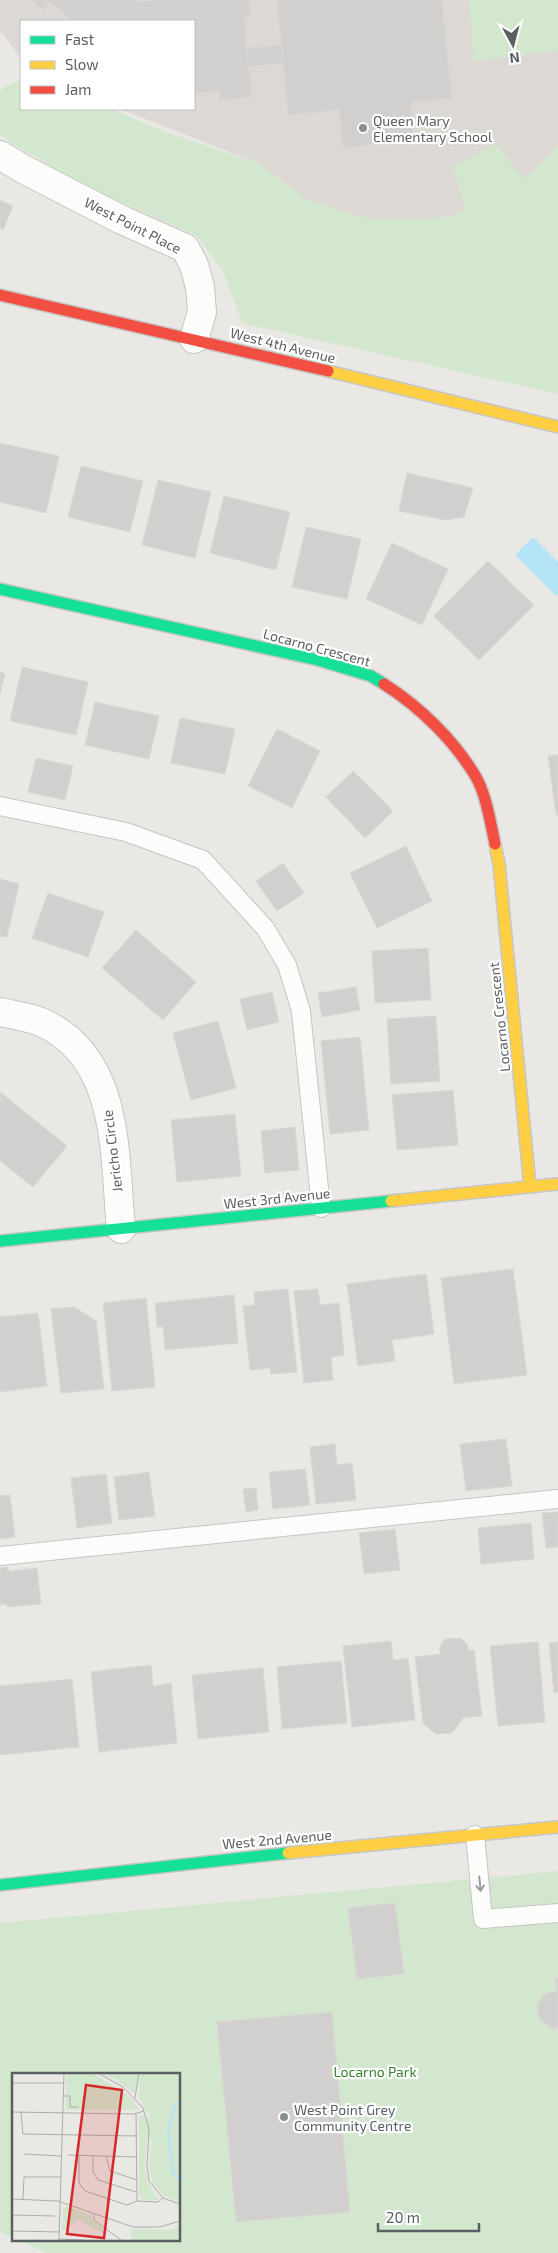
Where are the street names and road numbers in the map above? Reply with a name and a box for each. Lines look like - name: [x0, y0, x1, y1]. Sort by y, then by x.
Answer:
- street label: West Point Place: [82, 193, 184, 257]
- street label: West 4th Avenue: [229, 324, 337, 366]
- street label: Locarno Crescent: [262, 625, 372, 669]
- street label: Locarno Crescent: [485, 961, 513, 1073]
- street label: Jericho Circle: [99, 1109, 125, 1193]
- street label: West 3rd Avenue: [223, 1184, 331, 1212]
- street label: West 2nd Avenue: [222, 1826, 332, 1852]

